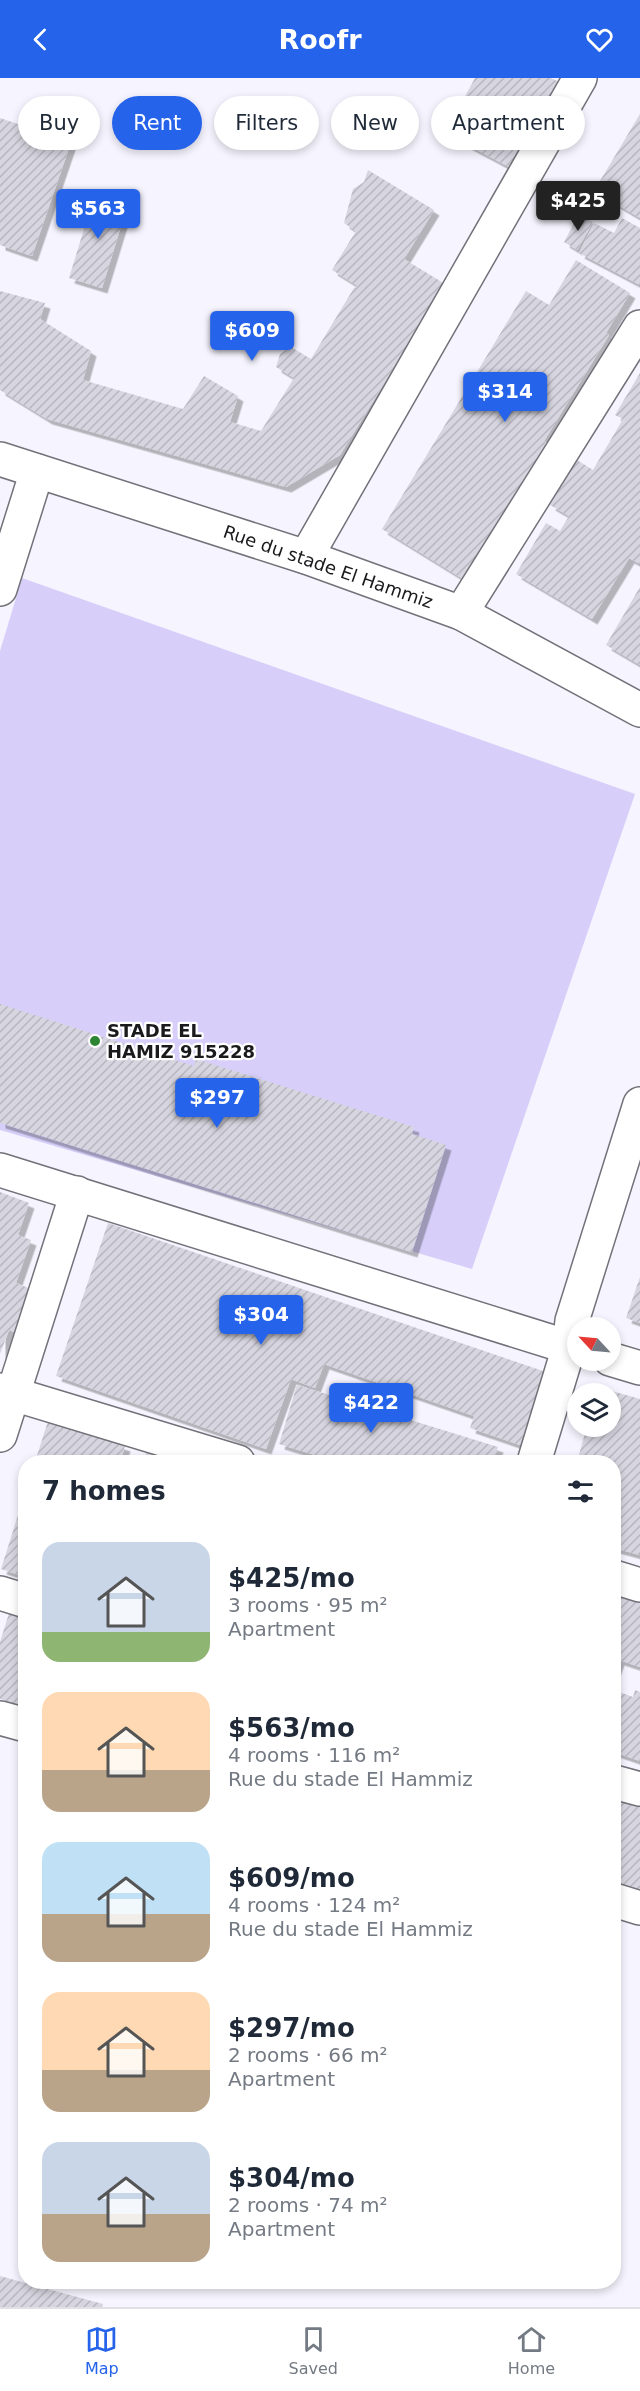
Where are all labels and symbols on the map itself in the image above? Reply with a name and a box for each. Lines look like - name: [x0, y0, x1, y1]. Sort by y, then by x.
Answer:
- pin: $425: [542, 181, 614, 232]
- pin: $563: [62, 189, 134, 240]
- pin: $609: [216, 311, 288, 362]
- pin: $314: [469, 372, 541, 423]
- street label: Rue du stade El Hammiz: [221, 521, 436, 612]
- place label: STADE EL HAMIZ 915228: [107, 1020, 255, 1062]
- marker: STADE EL HAMIZ 915228: [88, 1034, 102, 1048]
- pin: $297: [181, 1078, 253, 1129]
- pin: $304: [225, 1295, 297, 1346]
- north arrow: [567, 1317, 621, 1371]
- pin: $422: [335, 1383, 407, 1434]

